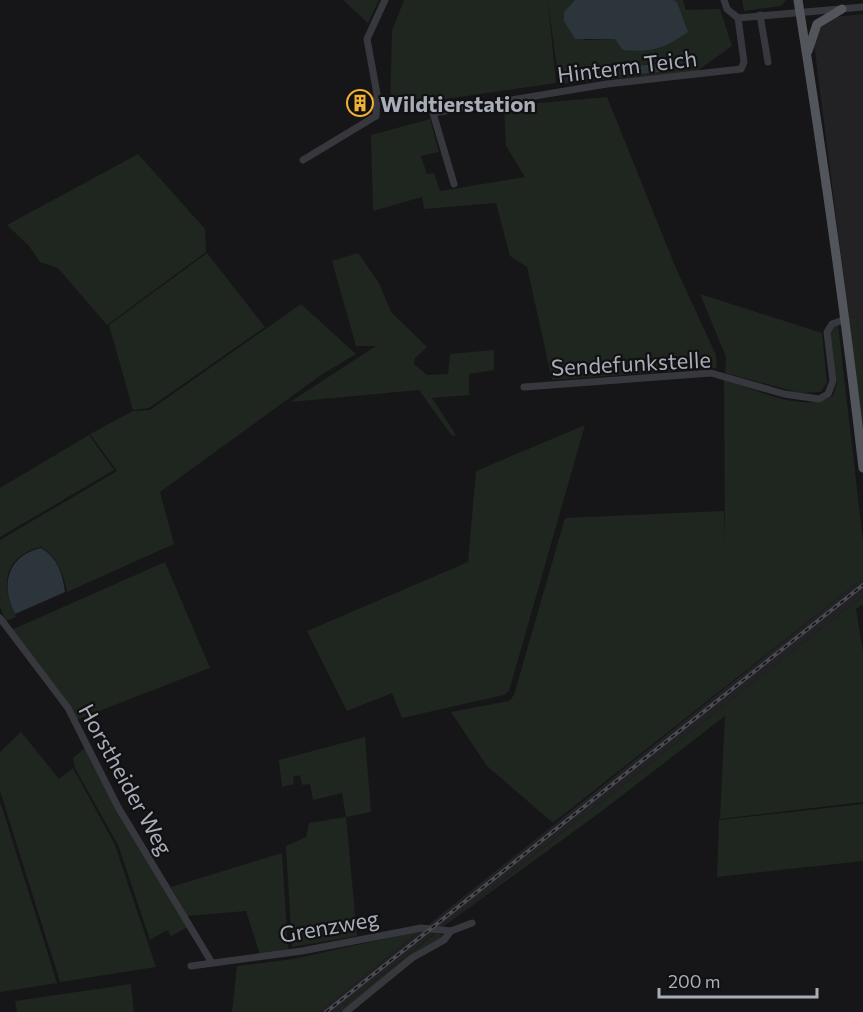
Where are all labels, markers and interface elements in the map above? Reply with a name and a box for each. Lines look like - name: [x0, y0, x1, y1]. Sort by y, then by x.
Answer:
- street label: Hinterm Teich: [556, 44, 698, 88]
- building icon: Wildtierstation: [345, 88, 375, 118]
- place label: Wildtierstation: [380, 90, 536, 117]
- street label: Sendefunkstelle: [550, 345, 712, 381]
- street label: Horstheider Weg: [73, 699, 179, 859]
- street label: Grenzweg: [277, 904, 381, 948]
- scale bar: [659, 961, 816, 999]
- text: 200 m: [668, 970, 721, 992]

